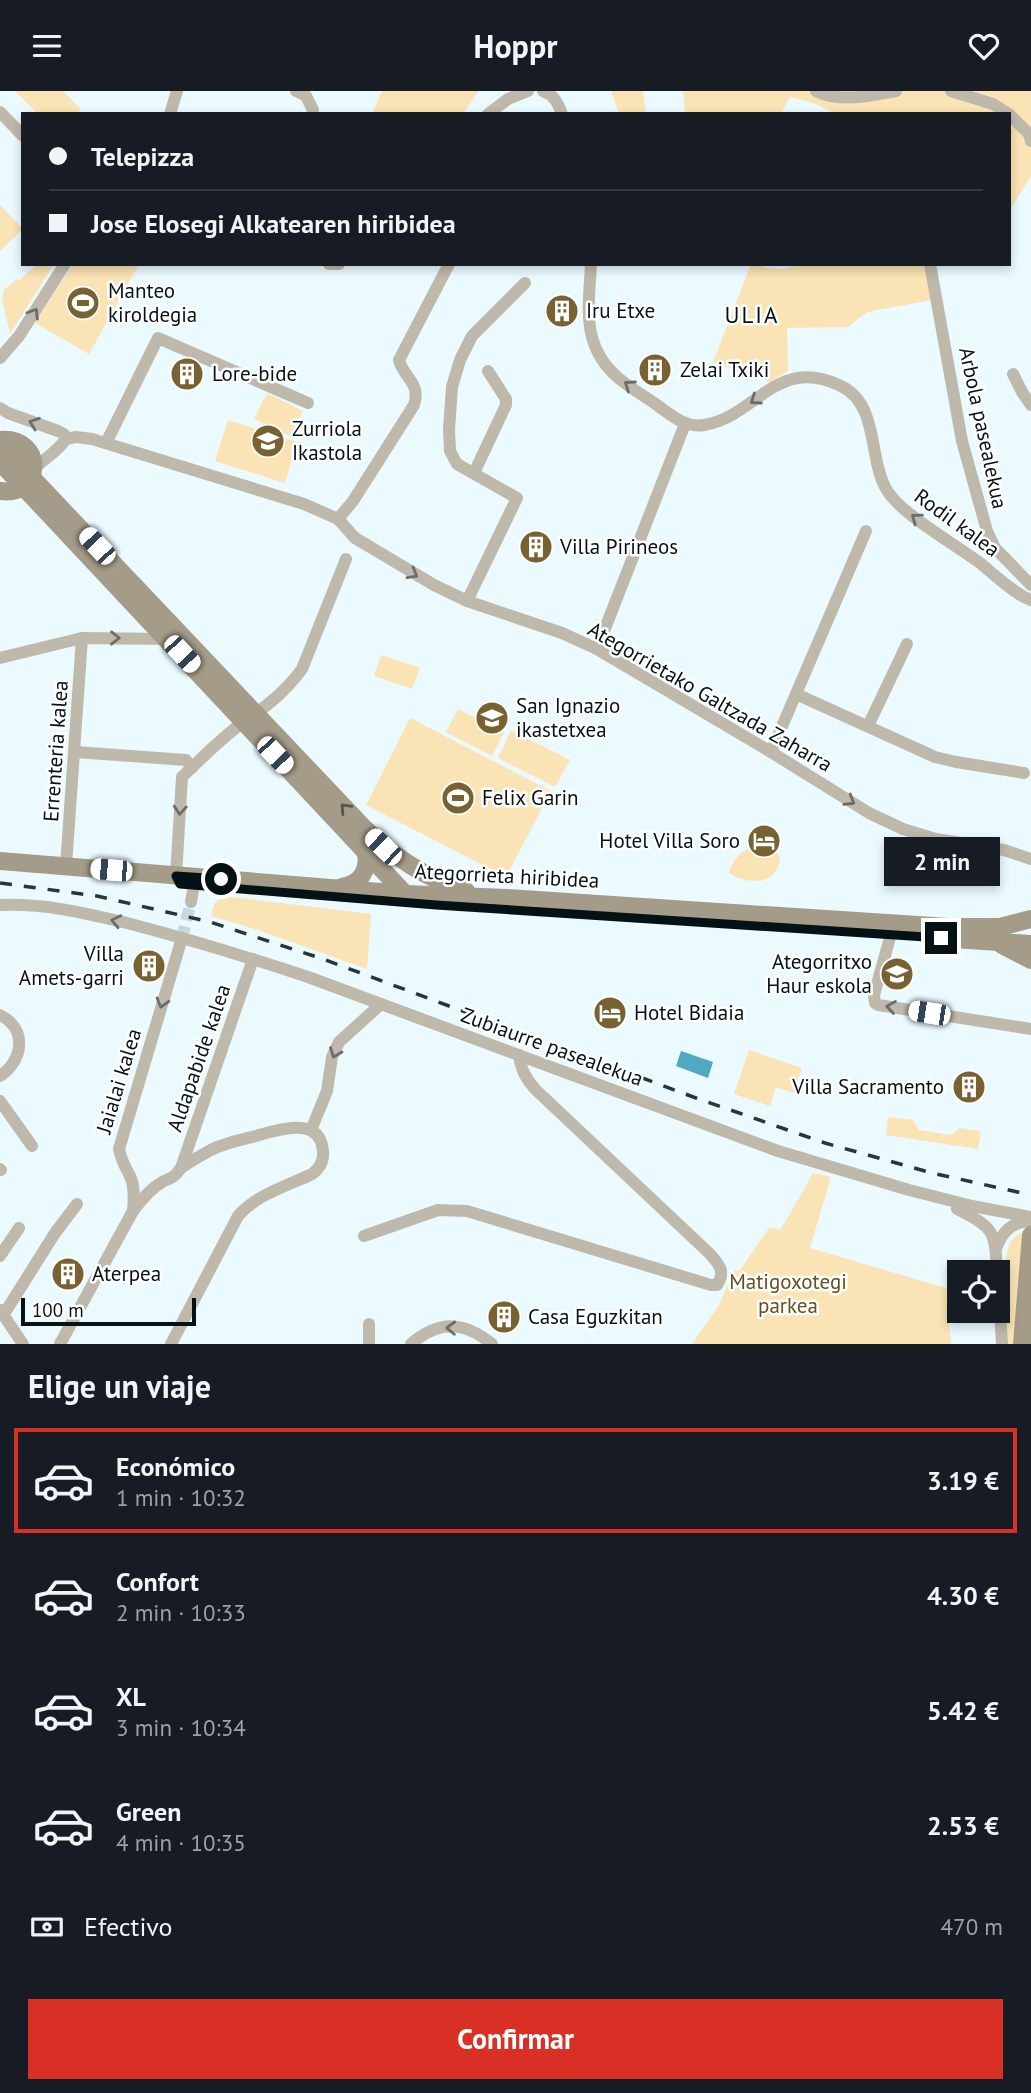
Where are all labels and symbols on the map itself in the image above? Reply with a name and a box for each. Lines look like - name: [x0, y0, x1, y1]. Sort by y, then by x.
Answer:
- place label: Manteo kiroldegia: [108, 277, 197, 328]
- sports icon: Manteo kiroldegia: [64, 284, 102, 322]
- building icon: Iru Etxe: [543, 292, 581, 330]
- place label: Iru Etxe: [586, 297, 655, 324]
- district label: ULIA: [724, 300, 780, 329]
- one-way arrow: [26, 307, 39, 320]
- street label: Arbola pasealekua: [953, 345, 1014, 511]
- building icon: Zelai Txiki: [636, 351, 674, 389]
- building icon: Lore-bide: [168, 355, 206, 393]
- place label: Zelai Txiki: [680, 356, 769, 383]
- place label: Lore-bide: [212, 360, 297, 387]
- one-way arrow: [624, 381, 637, 393]
- one-way arrow: [750, 391, 763, 404]
- place label: Zurriola Ikastola: [292, 415, 362, 466]
- one-way arrow: [28, 417, 41, 431]
- school or university icon: Zurriola Ikastola: [249, 422, 287, 460]
- street label: Rodil kalea: [909, 483, 1005, 563]
- one-way arrow: [911, 514, 924, 526]
- car: [75, 523, 120, 569]
- building icon: Villa Pirineos: [517, 528, 555, 566]
- place label: Villa Pirineos: [559, 533, 678, 560]
- one-way arrow: [406, 566, 419, 579]
- street label: Ategorrietako Galtzada Zaharra: [583, 615, 837, 778]
- one-way arrow: [110, 630, 121, 646]
- car: [160, 631, 205, 677]
- street label: Errenteria kalea: [37, 679, 74, 823]
- place label: San Ignazio ikastetxea: [516, 692, 620, 743]
- school or university icon: San Ignazio ikastetxea: [473, 699, 511, 737]
- car: [253, 732, 298, 778]
- sports icon: Felix Garin: [439, 779, 477, 817]
- place label: Felix Garin: [482, 784, 579, 811]
- one-way arrow: [842, 793, 855, 806]
- one-way arrow: [340, 803, 353, 816]
- one-way arrow: [173, 805, 188, 816]
- hotel icon: Hotel Villa Soro: [745, 822, 783, 860]
- car: [361, 825, 406, 869]
- place label: Hotel Villa Soro: [599, 827, 740, 854]
- callout: 2 min: [883, 837, 999, 885]
- street label: Ategorrieta hiribidea: [414, 857, 600, 894]
- car: [90, 858, 133, 882]
- route start: [205, 863, 237, 895]
- one-way arrow: [110, 914, 122, 929]
- route end: [925, 922, 957, 954]
- place label: Villa Amets-garri: [19, 940, 124, 991]
- building icon: Villa Amets-garri: [130, 947, 168, 985]
- place label: Ategorritxo Haur eskola: [766, 948, 872, 999]
- school or university icon: Ategorritxo Haur eskola: [878, 955, 916, 993]
- street label: Aldapabide kalea: [161, 981, 236, 1135]
- hotel icon: Hotel Bidaia: [591, 994, 629, 1032]
- one-way arrow: [155, 997, 170, 1009]
- place label: Hotel Bidaia: [634, 999, 744, 1026]
- car: [907, 999, 952, 1027]
- one-way arrow: [885, 1000, 897, 1015]
- street label: Zubiaurre pasealekua: [457, 1001, 647, 1092]
- street label: Jaialai kalea: [90, 1025, 147, 1137]
- one-way arrow: [329, 1046, 343, 1059]
- building icon: Villa Sacramento: [950, 1068, 988, 1106]
- place label: Villa Sacramento: [791, 1073, 944, 1100]
- building icon: Aterpea: [49, 1255, 87, 1293]
- place label: Aterpea: [92, 1260, 161, 1287]
- park label: Matigoxotegi parkea: [729, 1268, 847, 1319]
- scale bar: [21, 1295, 196, 1327]
- building icon: Casa Eguzkitan: [485, 1298, 523, 1336]
- place label: Casa Eguzkitan: [528, 1303, 663, 1330]
- one-way arrow: [445, 1320, 456, 1335]

